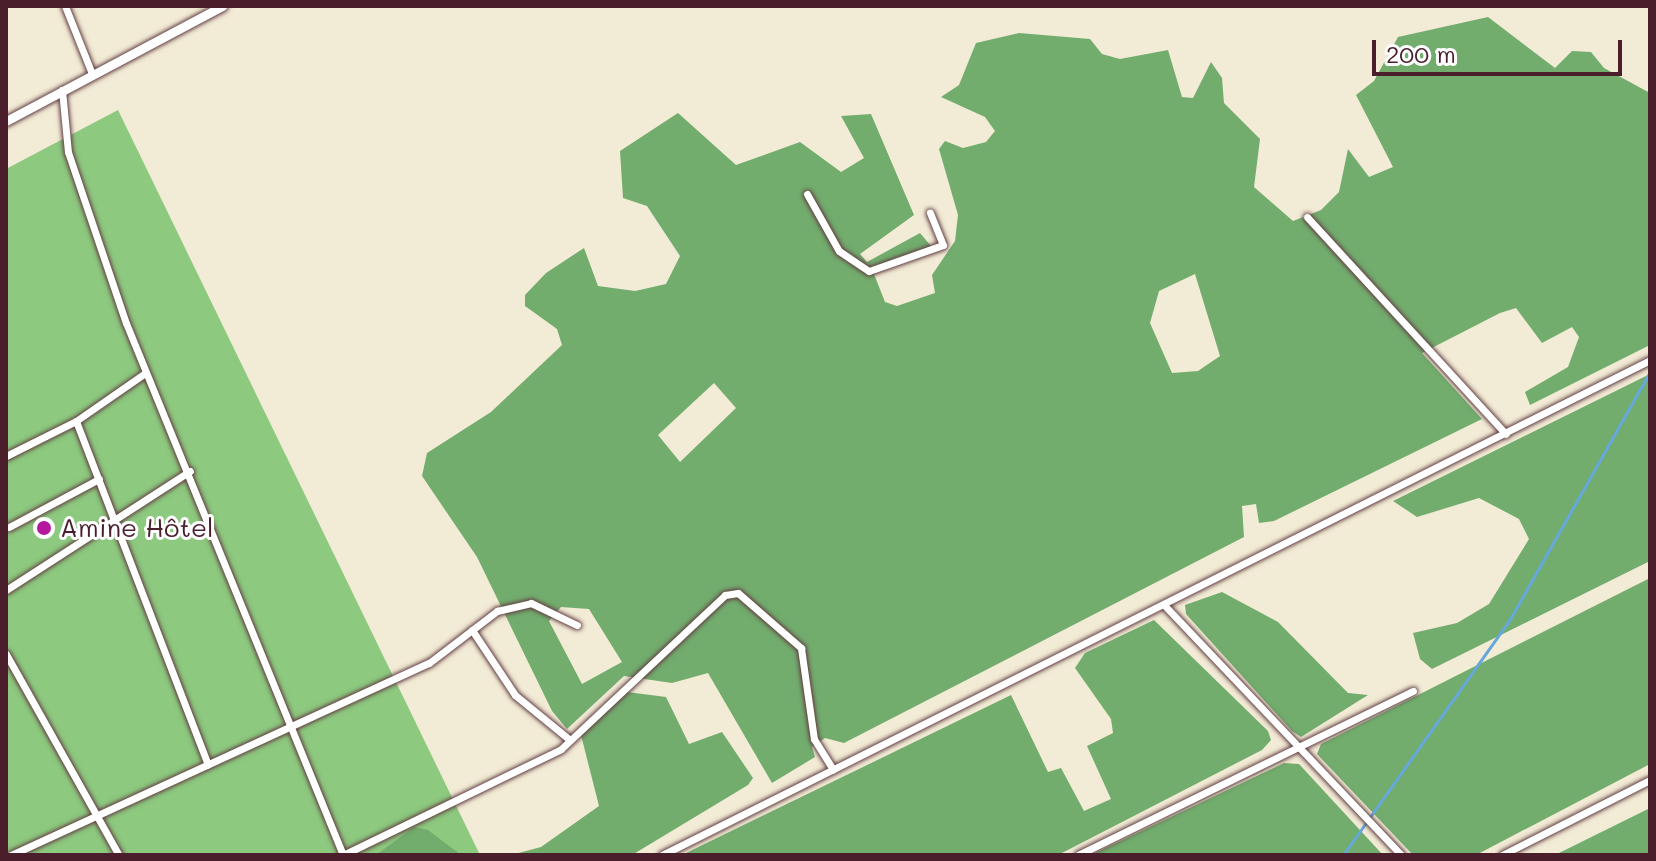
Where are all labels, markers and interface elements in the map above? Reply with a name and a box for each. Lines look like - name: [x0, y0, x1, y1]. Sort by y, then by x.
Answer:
- scale bar: [1376, 24, 1626, 74]
- text: 200 m: [1386, 38, 1456, 69]
- place label: Amine Hôtel: [60, 512, 214, 544]
- marker: Amine Hôtel: [35, 519, 53, 537]

